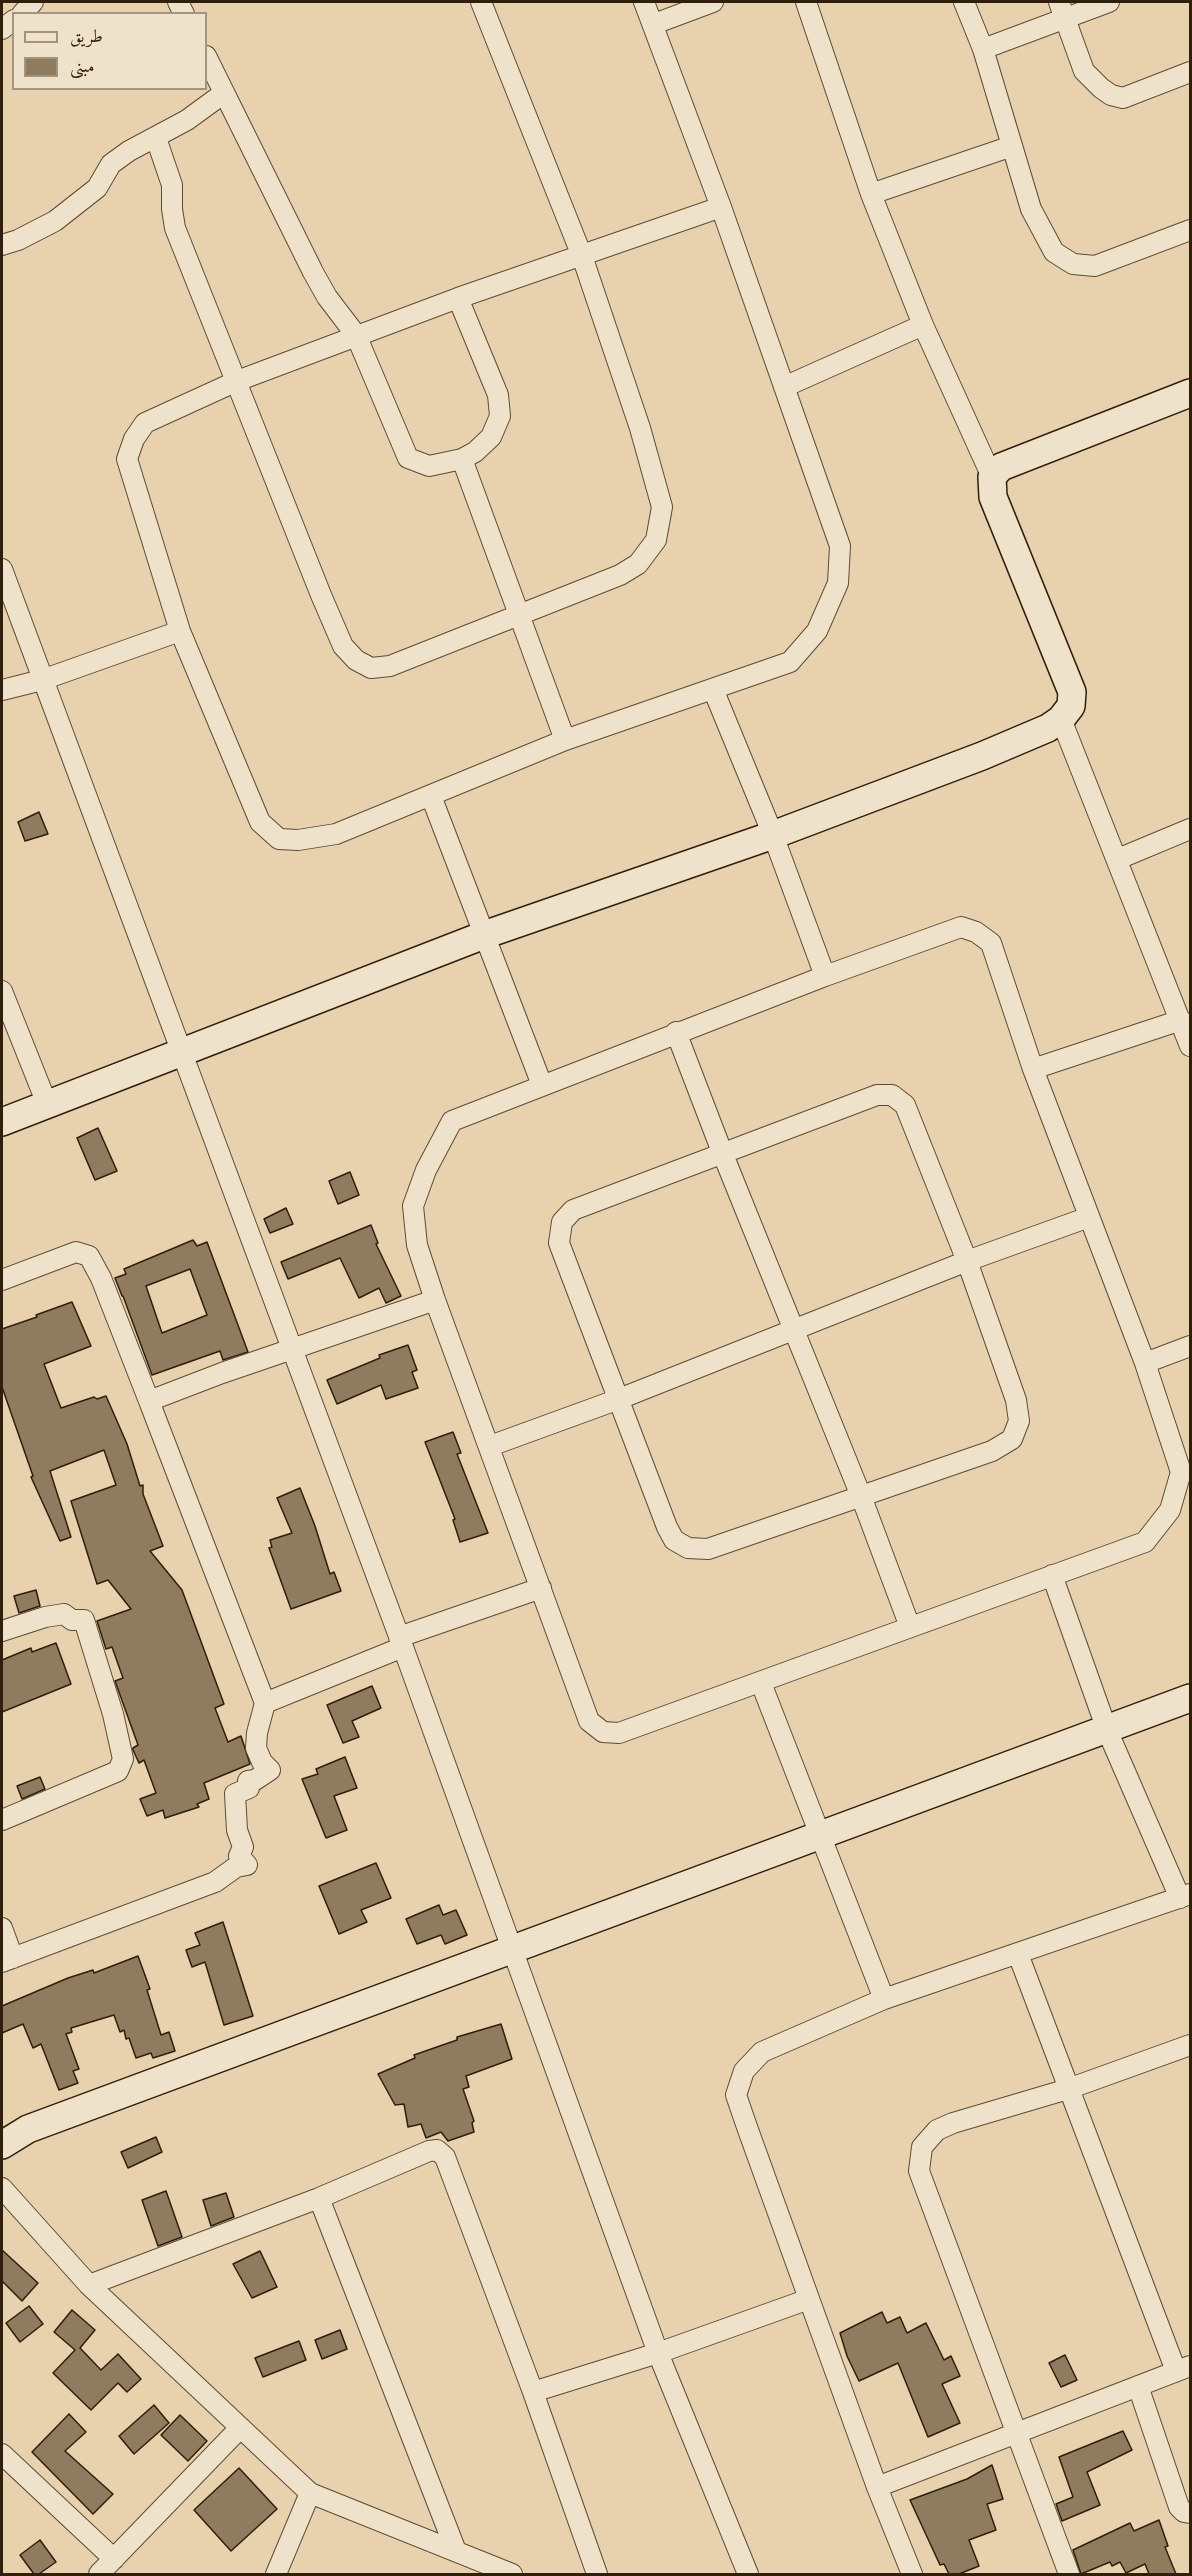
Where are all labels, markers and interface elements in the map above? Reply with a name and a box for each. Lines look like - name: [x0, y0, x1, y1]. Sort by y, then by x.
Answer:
- legend: [12, 12, 207, 90]
- text: طريق: [70, 25, 103, 48]
- text: مبنى: [70, 55, 95, 78]

